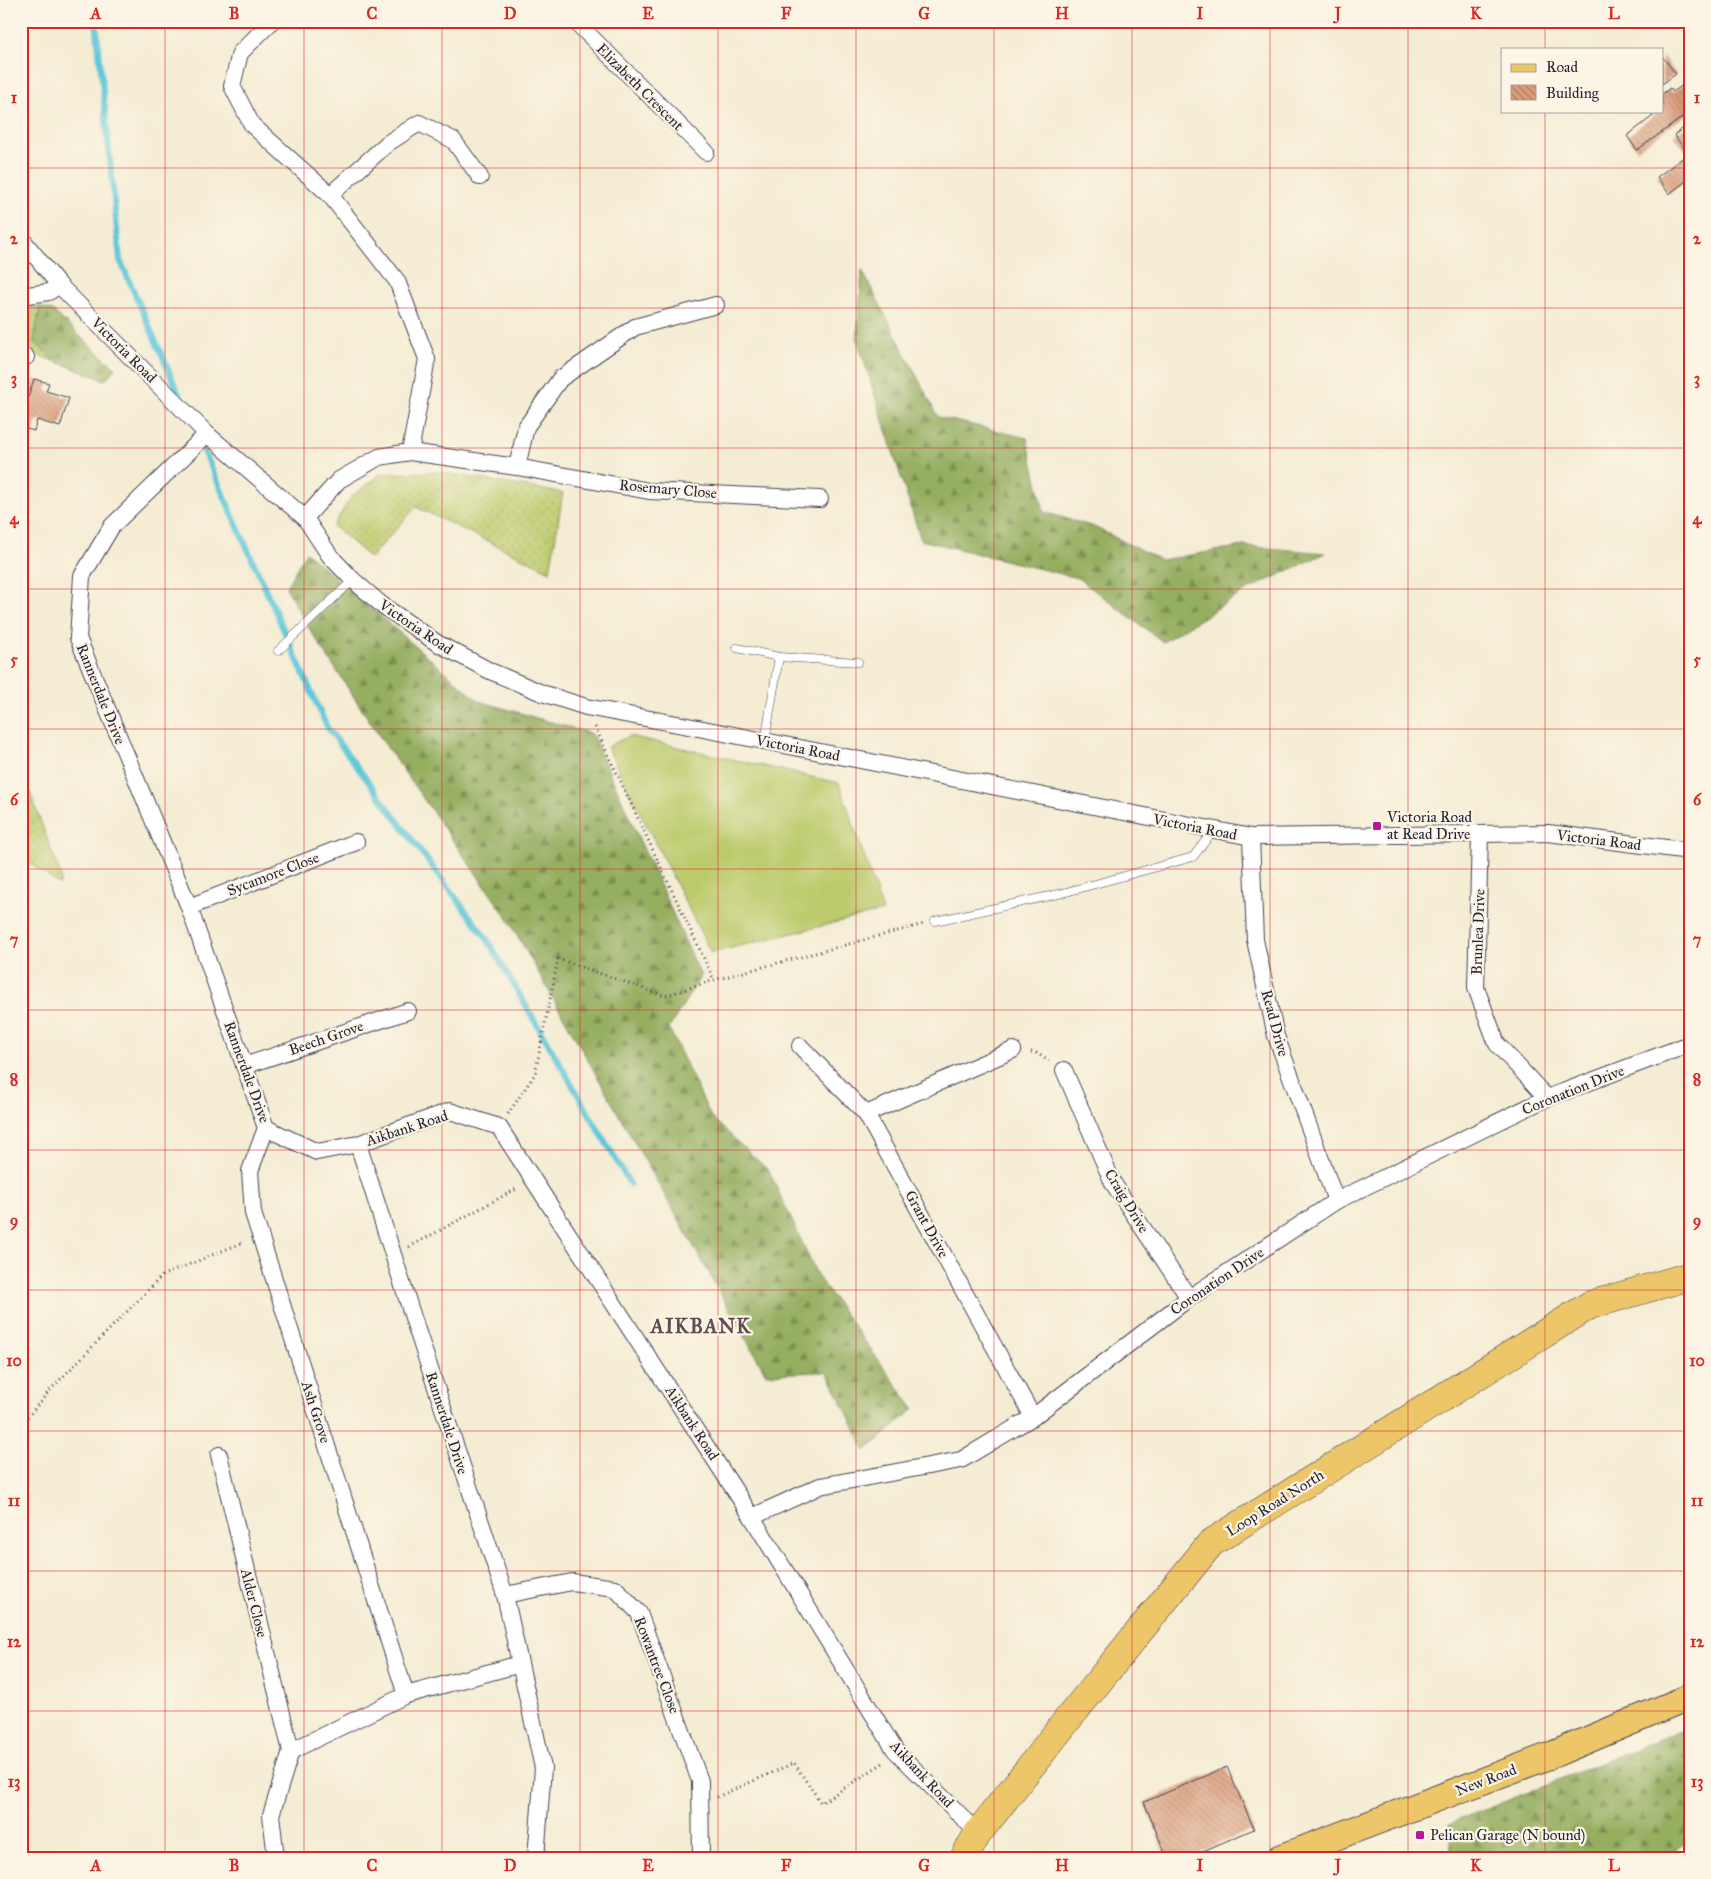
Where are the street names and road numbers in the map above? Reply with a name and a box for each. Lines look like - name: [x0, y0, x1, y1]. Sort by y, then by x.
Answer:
- street label: Elizabeth Crescent: [593, 40, 688, 135]
- street label: Victoria Road: [87, 313, 161, 387]
- street label: Rosemary Close: [618, 476, 718, 502]
- street label: Victoria Road: [375, 595, 457, 658]
- street label: Rannerdale Drive: [73, 641, 129, 747]
- street label: Victoria Road: [754, 731, 842, 765]
- street label: Victoria Road: [1151, 810, 1239, 844]
- street label: Victoria Road: [1555, 826, 1643, 854]
- street label: Sycamore Close: [225, 848, 321, 900]
- street label: Brunlea Drive: [1468, 889, 1488, 975]
- street label: Read Drive: [1257, 988, 1293, 1058]
- street label: Beech Grove: [286, 1017, 366, 1059]
- street label: Rannerdale Drive: [220, 1019, 274, 1125]
- street label: Coronation Drive: [1519, 1061, 1627, 1119]
- street label: Aikbank Road: [363, 1106, 451, 1150]
- street label: Craig Drive: [1101, 1166, 1153, 1236]
- street label: Grant Drive: [901, 1187, 953, 1261]
- street label: Coronation Drive: [1167, 1243, 1267, 1319]
- street label: Rannerdale Drive: [422, 1369, 472, 1477]
- street label: Ash Grove: [297, 1378, 335, 1445]
- street label: Aikbank Road: [661, 1382, 723, 1464]
- street label: Loop Road North: [1223, 1465, 1328, 1540]
- street label: Alder Close: [237, 1566, 271, 1639]
- street label: Rowantree Close: [630, 1614, 684, 1716]
- street label: Aikbank Road: [886, 1736, 958, 1812]
- street label: New Road: [1453, 1760, 1519, 1800]

